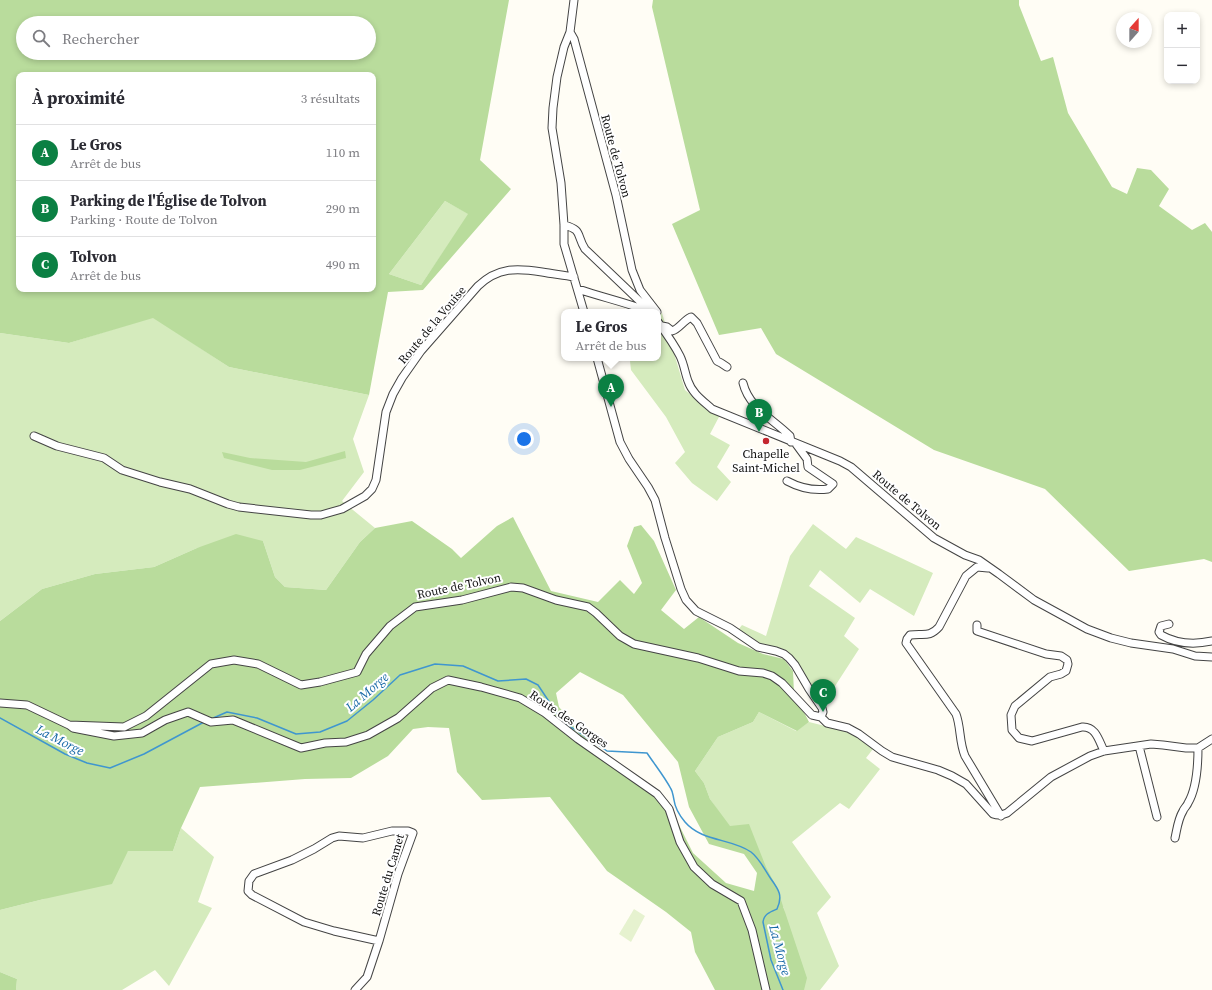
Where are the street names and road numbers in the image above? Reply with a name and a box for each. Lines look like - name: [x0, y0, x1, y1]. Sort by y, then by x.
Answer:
- street label: Route de Tolvon: [597, 113, 635, 199]
- street label: Route de la Vouise: [395, 283, 469, 367]
- street label: Route de Tolvon: [869, 466, 945, 534]
- street label: Route de Tolvon: [416, 569, 502, 603]
- street label: Route des Gorges: [526, 687, 612, 751]
- street label: Route du Camet: [368, 832, 408, 918]

